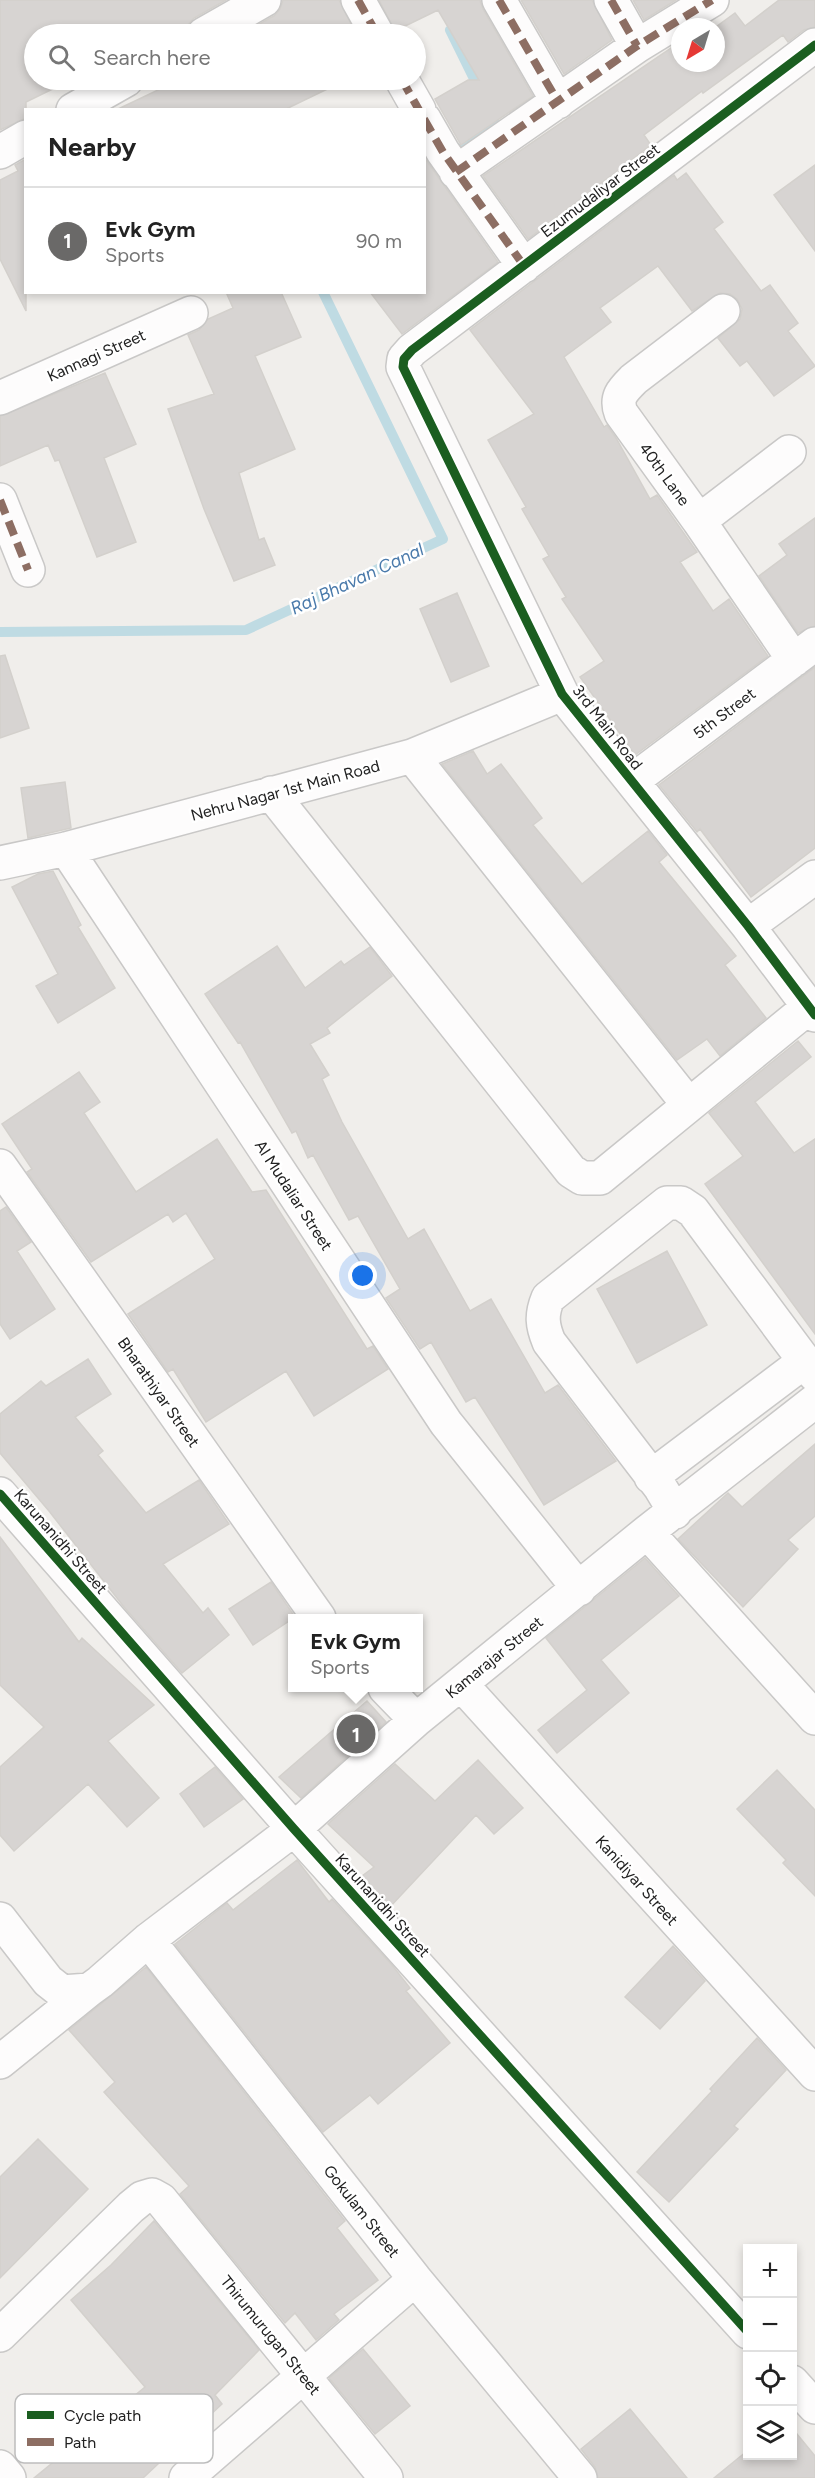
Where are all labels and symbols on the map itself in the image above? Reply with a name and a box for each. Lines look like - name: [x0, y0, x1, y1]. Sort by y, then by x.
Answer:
- north arrow: [671, 18, 725, 72]
- street label: Ezumudaliyar Street: [537, 139, 664, 241]
- street label: Kannagi Street: [44, 325, 148, 386]
- street label: 40th Lane: [635, 439, 694, 510]
- water label: Raj Bhavan Canal: [287, 538, 428, 620]
- street label: 3rd Main Road: [569, 681, 647, 774]
- street label: 5th Street: [689, 684, 759, 743]
- street label: Nehru Nagar 1st Main Road: [189, 756, 382, 825]
- street label: Al Mudaliar Street: [251, 1136, 336, 1254]
- your location: [348, 1261, 377, 1290]
- street label: Bharathiyar Street: [114, 1334, 204, 1451]
- street label: Karunanidhi Street: [10, 1485, 111, 1598]
- street label: Kamarajar Street: [442, 1612, 547, 1702]
- pin: 1: [336, 1712, 376, 1756]
- street label: Kanidiyar Street: [591, 1832, 682, 1929]
- street label: Karunanidhi Street: [331, 1850, 434, 1961]
- street label: Gokulam Street: [320, 2161, 404, 2261]
- street label: Thirumurugan Street: [217, 2272, 325, 2399]
- legend: [15, 2394, 213, 2463]
- text: Cycle path: [64, 2406, 141, 2425]
- text: Path: [64, 2433, 96, 2452]

